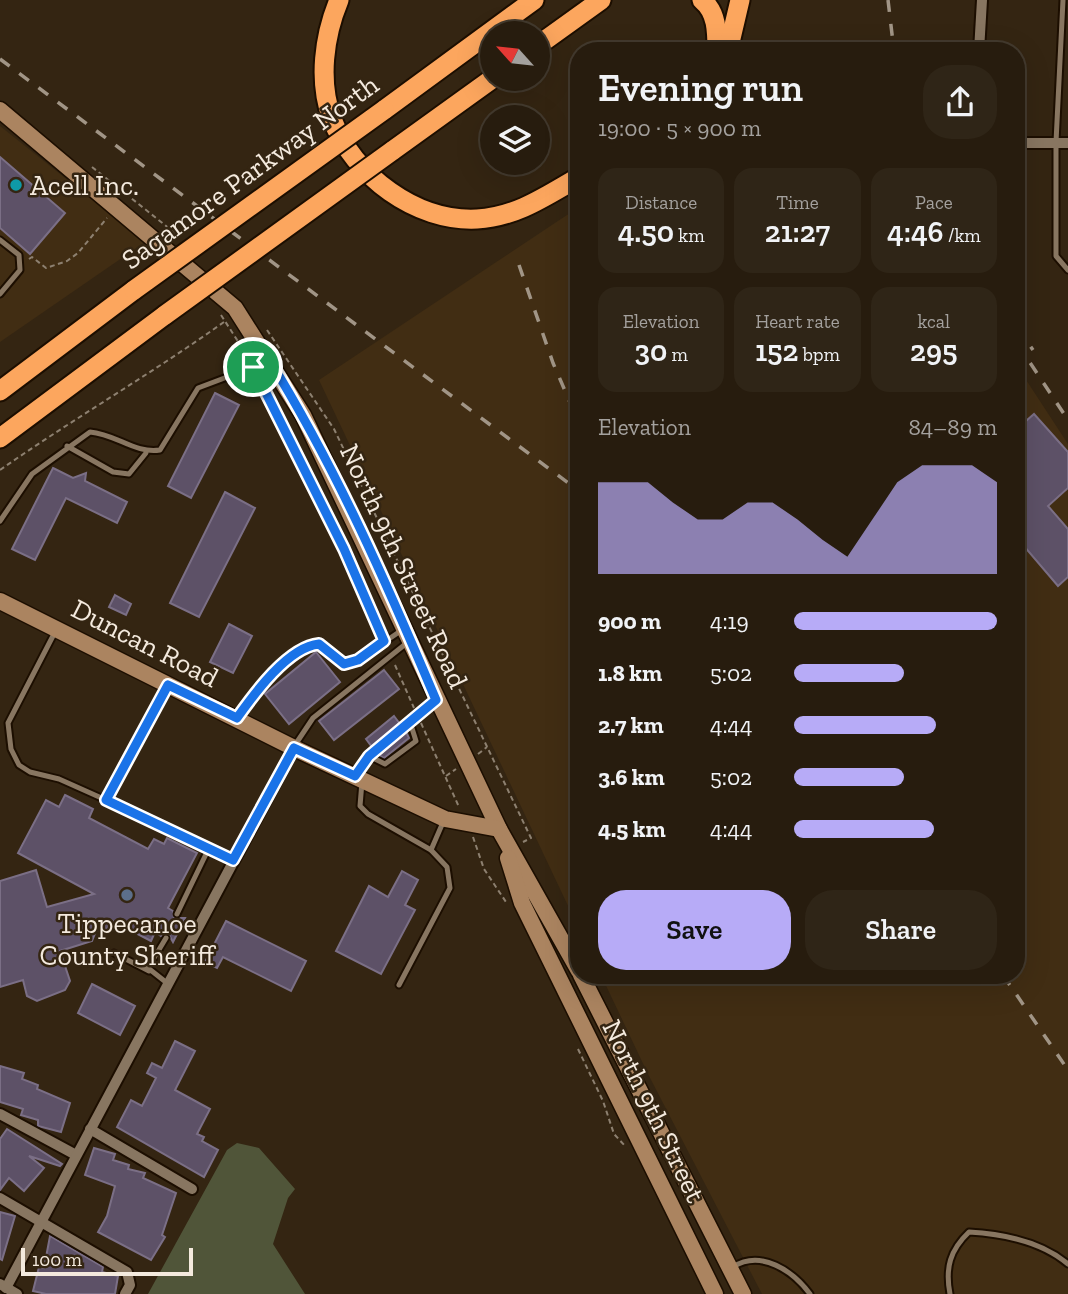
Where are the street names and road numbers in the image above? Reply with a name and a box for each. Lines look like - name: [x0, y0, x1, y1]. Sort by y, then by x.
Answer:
- street label: Sagamore Parkway North: [115, 68, 385, 276]
- street label: North 9th Street Road: [333, 439, 475, 693]
- street label: Duncan Road: [66, 592, 224, 694]
- street label: North 9th Street: [596, 1014, 713, 1208]

